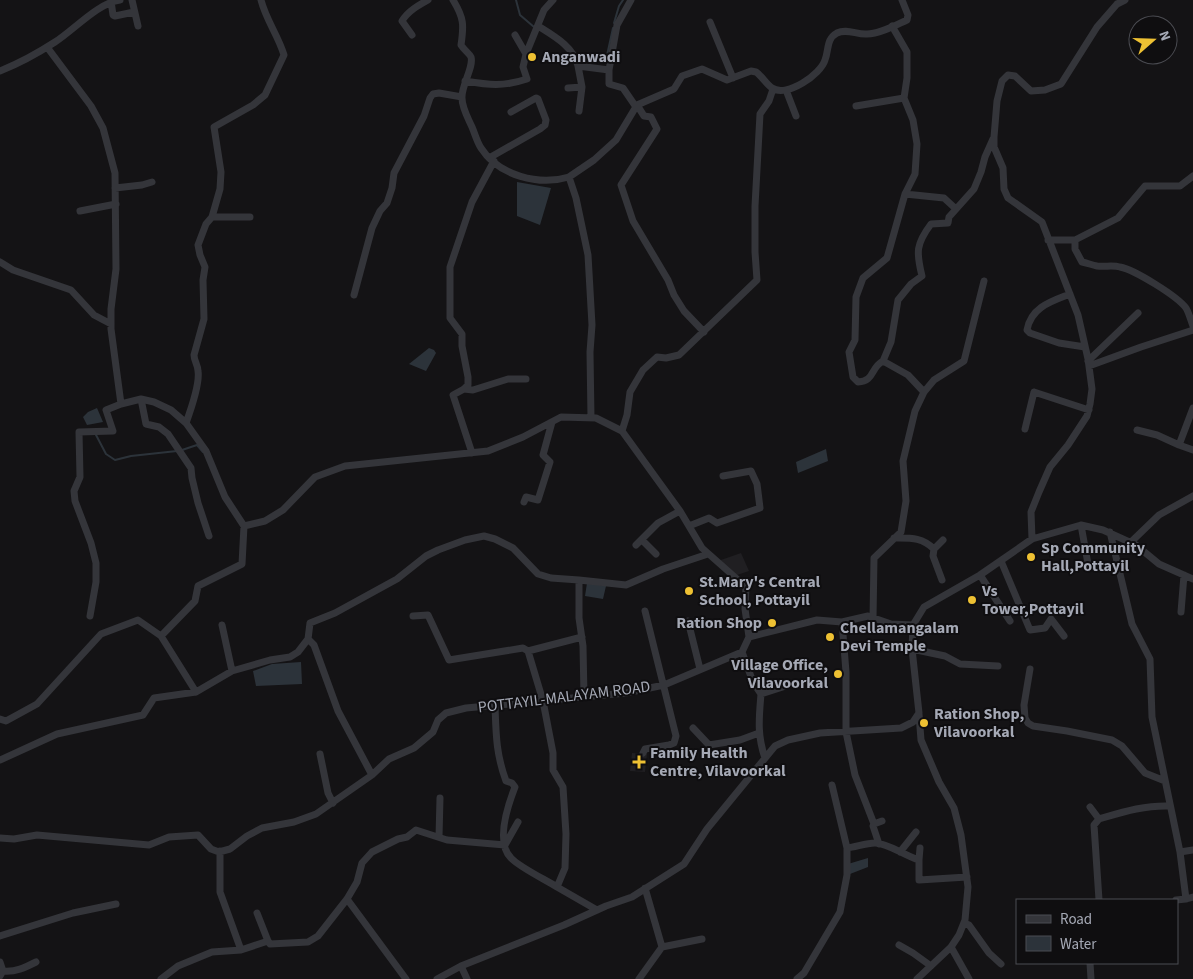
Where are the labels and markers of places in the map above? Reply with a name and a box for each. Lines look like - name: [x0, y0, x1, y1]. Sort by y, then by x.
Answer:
- place label: Anganwadi: [541, 46, 620, 68]
- marker: Anganwadi: [526, 51, 538, 63]
- place label: Sp Community Hall,Pottayil: [1041, 537, 1146, 577]
- marker: Sp Community Hall,Pottayil: [1025, 551, 1037, 563]
- place label: St.Mary's Central School, Pottayil: [699, 571, 821, 611]
- place label: Vs Tower,Pottayil: [981, 580, 1084, 620]
- marker: St.Mary's Central School, Pottayil: [683, 585, 695, 597]
- marker: Vs Tower,Pottayil: [966, 594, 978, 606]
- place label: Ration Shop: [676, 612, 762, 634]
- marker: Ration Shop: [766, 617, 778, 629]
- place label: Chellamangalam Devi Temple: [840, 617, 959, 657]
- marker: Chellamangalam Devi Temple: [824, 631, 836, 643]
- place label: Village Office, Vilavoorkal: [730, 654, 828, 694]
- marker: Village Office, Vilavoorkal: [832, 668, 844, 680]
- place label: Ration Shop, Vilavoorkal: [933, 703, 1025, 743]
- marker: Ration Shop, Vilavoorkal: [918, 717, 930, 729]
- place label: Family Health Centre, Vilavoorkal: [650, 742, 786, 782]
- marker: Family Health Centre, Vilavoorkal: [632, 755, 646, 769]

